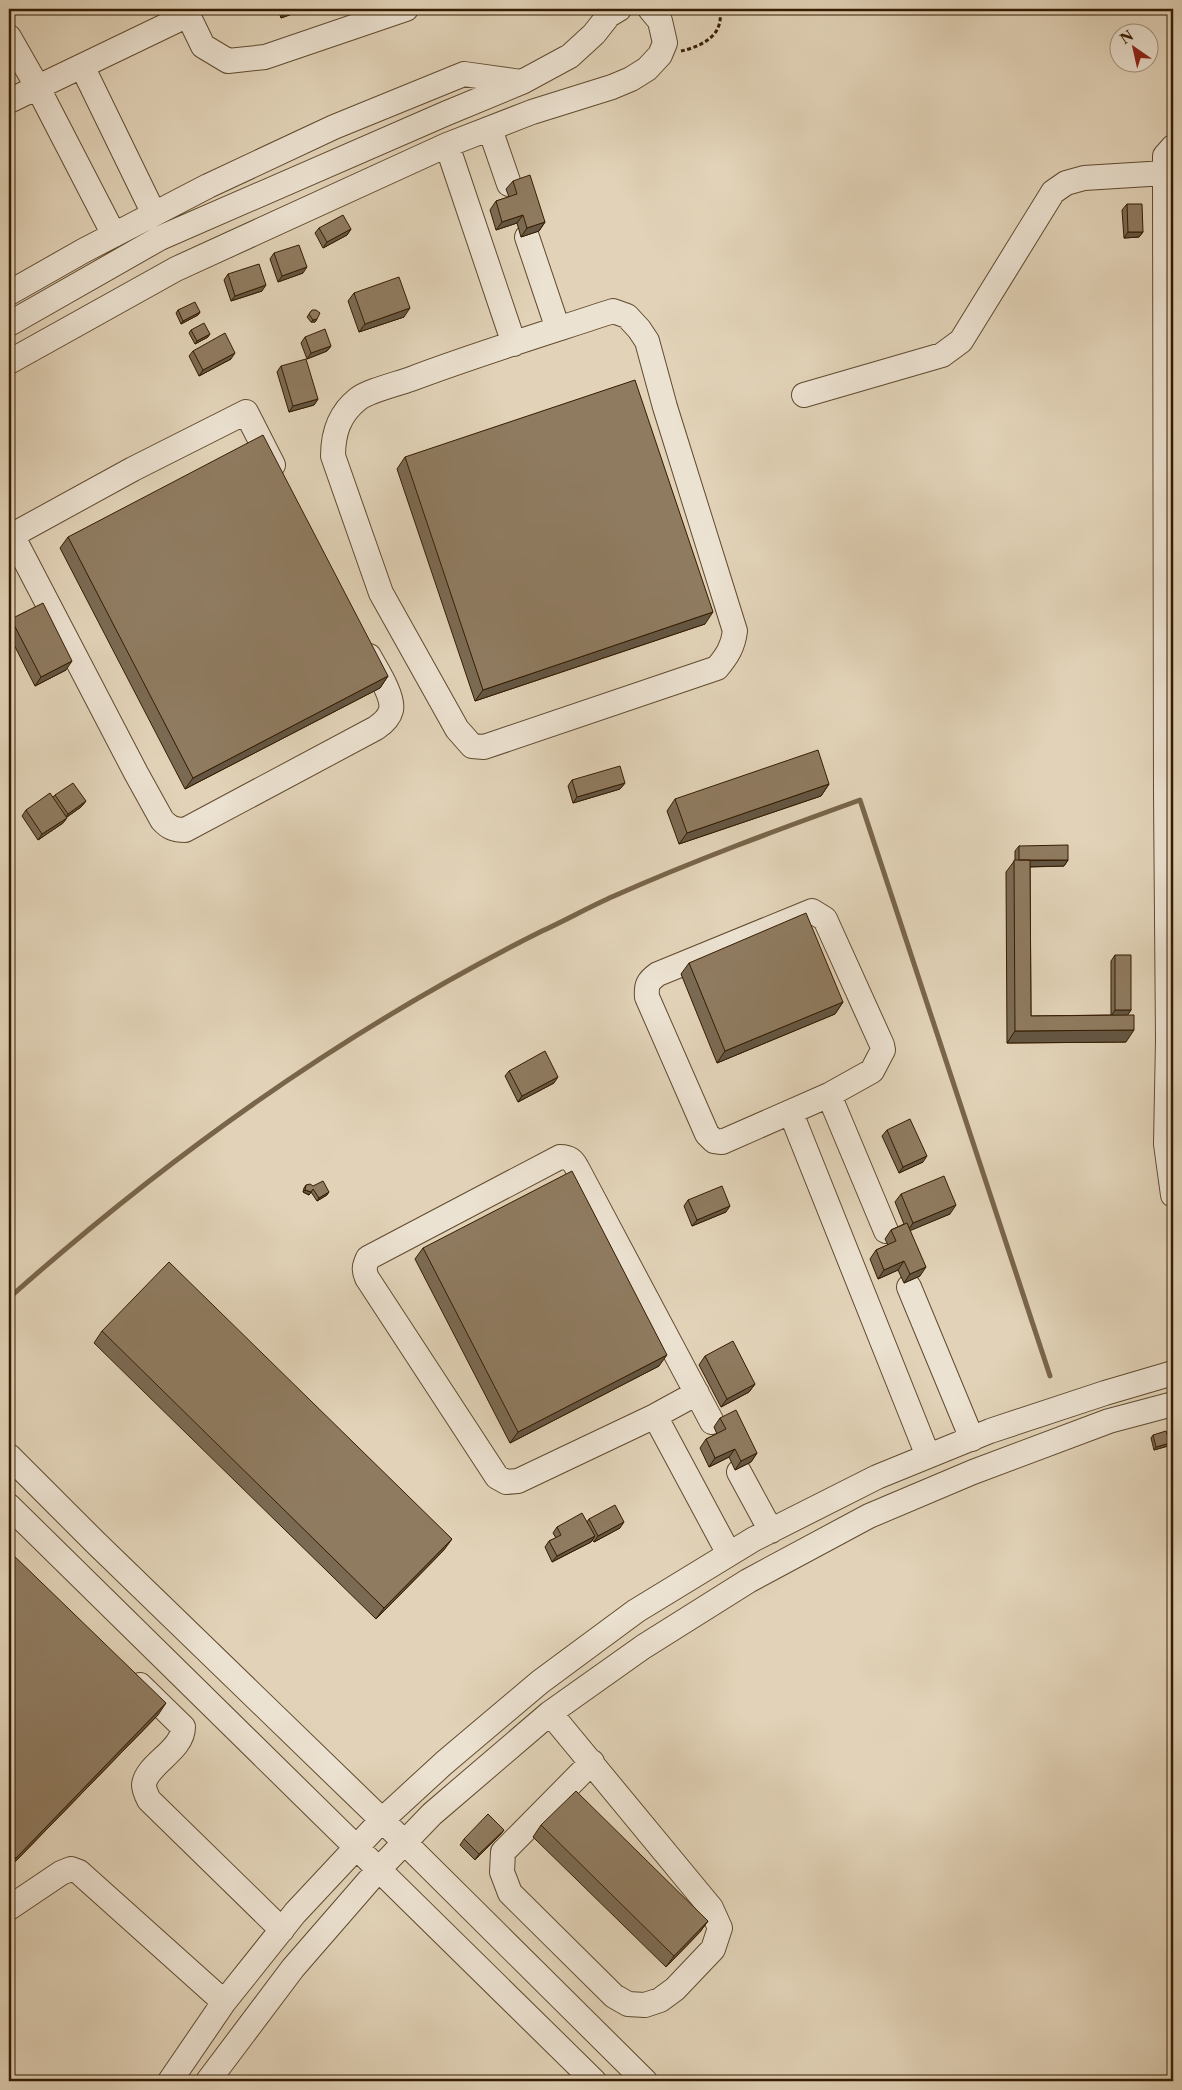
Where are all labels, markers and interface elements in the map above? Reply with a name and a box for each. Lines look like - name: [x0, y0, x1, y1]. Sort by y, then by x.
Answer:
- north arrow: [1110, 22, 1160, 72]
- text: N: [1117, 26, 1137, 48]

